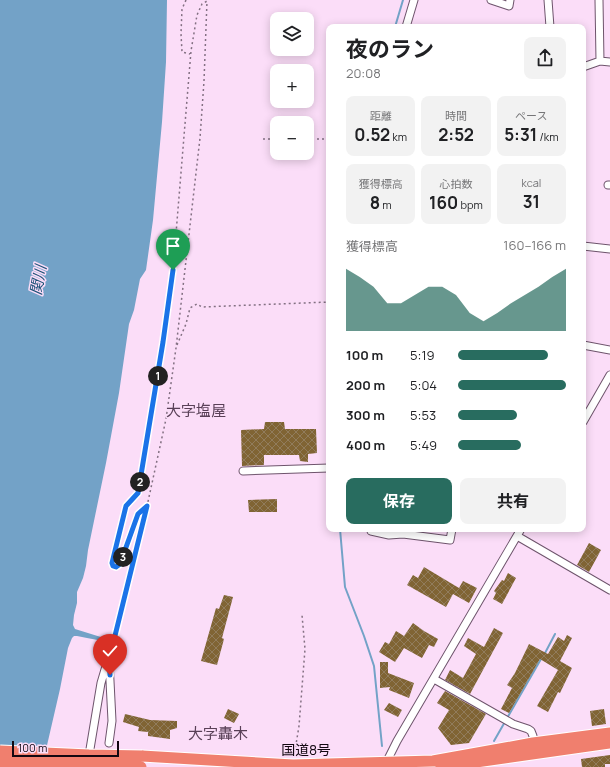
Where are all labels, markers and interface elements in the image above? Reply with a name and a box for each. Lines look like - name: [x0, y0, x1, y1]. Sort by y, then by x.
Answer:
- map controls: [270, 12, 314, 160]
- button: layers: [270, 12, 314, 56]
- text: 夜のラン: [346, 34, 434, 64]
- button: share: [524, 37, 566, 79]
- button: +: [270, 64, 314, 108]
- text: 20:08: [346, 64, 381, 82]
- text: 距離: [370, 108, 392, 123]
- text: 時間: [445, 108, 467, 123]
- text: ペース: [515, 108, 548, 123]
- button: −: [270, 116, 314, 160]
- text: 0.52: [354, 123, 390, 146]
- text: 2:52: [438, 123, 474, 146]
- text: 5:31: [504, 123, 537, 146]
- text: km: [390, 129, 407, 144]
- text: /km: [537, 129, 559, 144]
- text: kcal: [521, 175, 541, 190]
- text: 獲得標高: [359, 176, 403, 191]
- text: 心拍数: [439, 176, 472, 191]
- text: 31: [523, 190, 540, 213]
- text: 8: [370, 191, 380, 214]
- text: 160: [429, 191, 458, 214]
- text: m: [380, 197, 392, 212]
- text: bpm: [458, 197, 483, 212]
- pin: [156, 229, 190, 270]
- icon: arrive: [162, 235, 184, 257]
- text: 160–166 m: [503, 236, 566, 254]
- text: 獲得標高: [346, 237, 398, 255]
- water label: 関川: [25, 261, 51, 297]
- text: 100 m: [346, 346, 383, 364]
- text: 5:19: [410, 346, 435, 364]
- pin: 1: [148, 366, 168, 386]
- text: 1: [156, 368, 160, 383]
- text: 200 m: [346, 376, 385, 394]
- text: 5:04: [410, 376, 437, 394]
- district label: 大字塩屋: [166, 400, 226, 421]
- text: 300 m: [346, 406, 385, 424]
- text: 5:53: [410, 406, 436, 424]
- text: 400 m: [346, 436, 385, 454]
- text: 5:49: [410, 436, 437, 454]
- pin: 2: [130, 472, 150, 492]
- text: 2: [137, 474, 143, 489]
- button: 保存: [346, 478, 452, 524]
- button: 共有: [460, 478, 566, 524]
- pin: 3: [113, 547, 133, 567]
- text: 3: [120, 549, 126, 564]
- pin: [93, 634, 127, 675]
- icon: check: [99, 640, 121, 662]
- district label: 大字轟木: [188, 723, 248, 744]
- scale bar: [12, 739, 119, 758]
- text: 100 m: [18, 740, 47, 755]
- street label: 国道8号: [281, 740, 331, 759]

